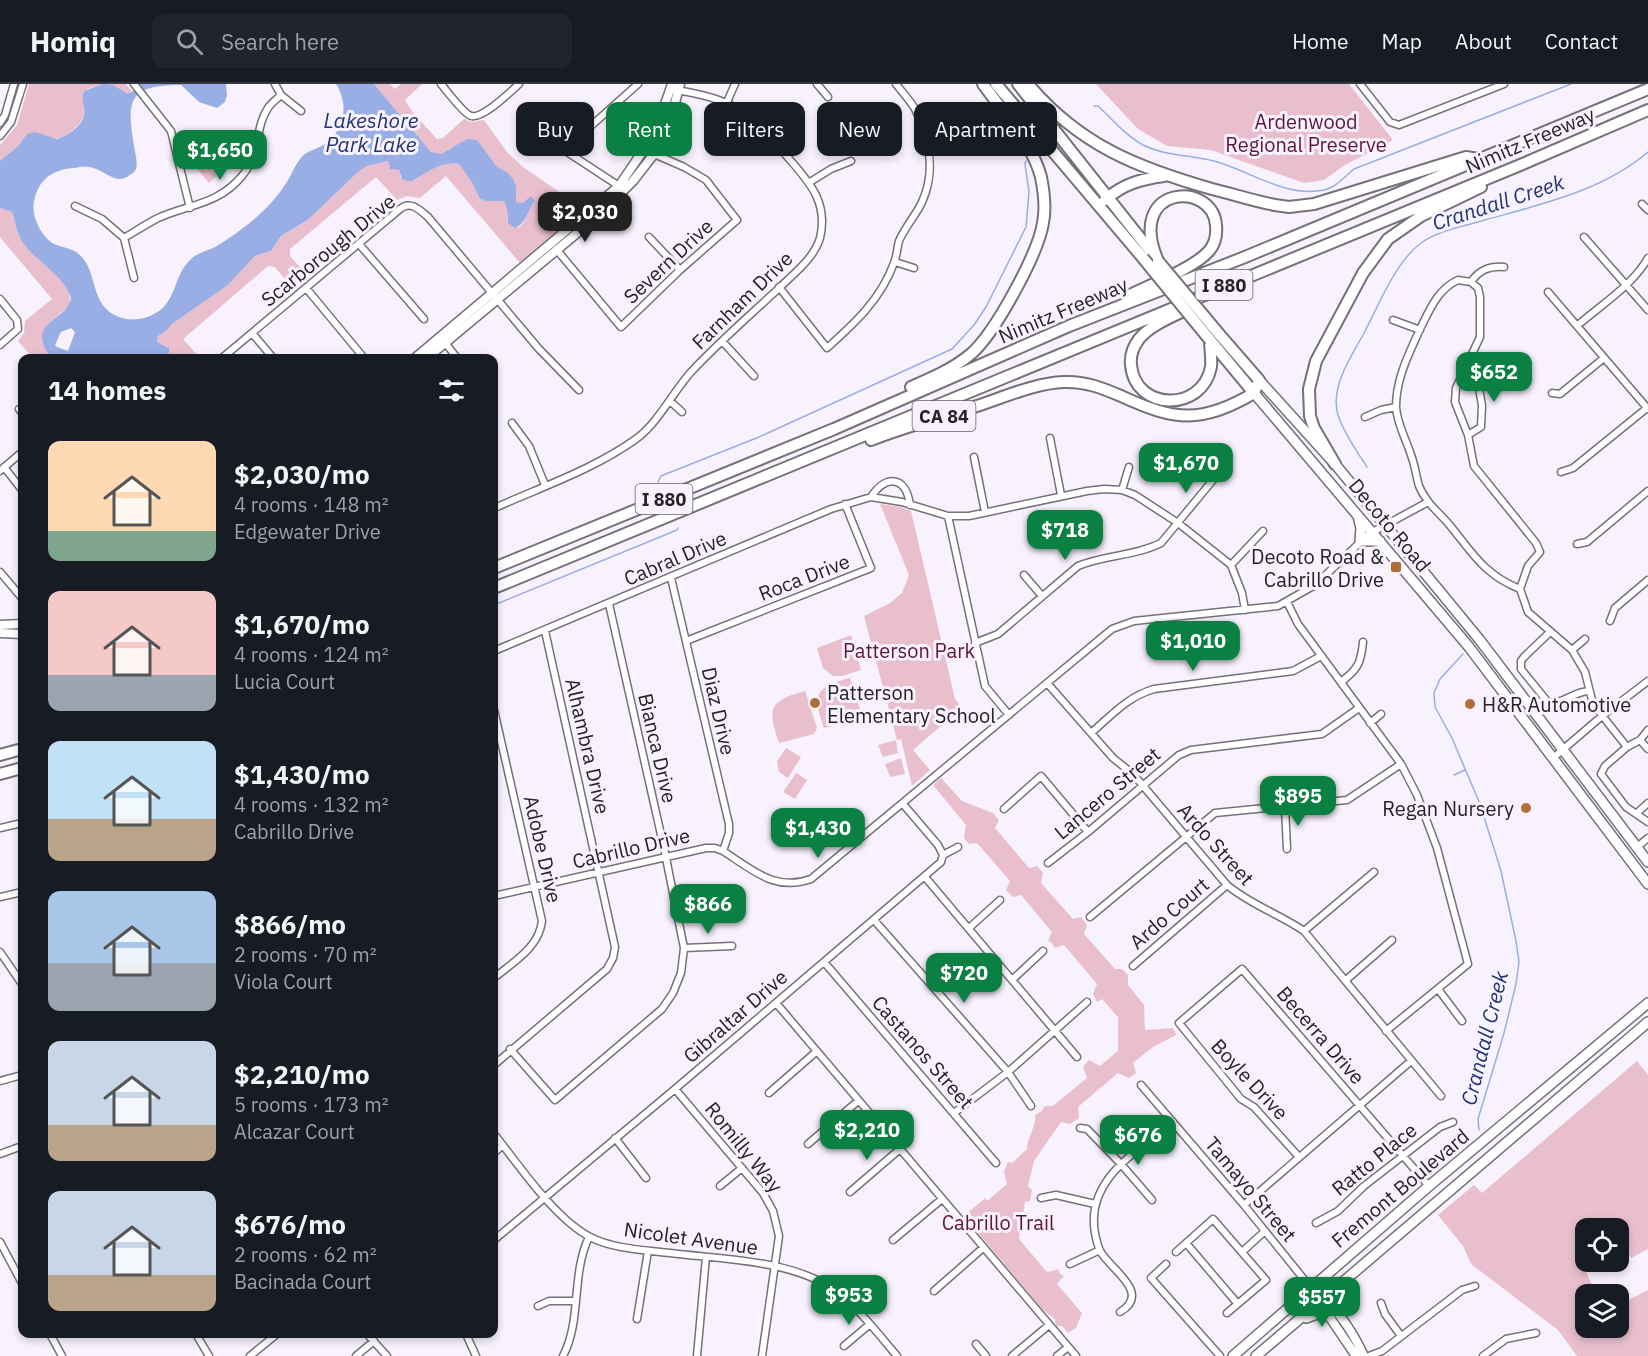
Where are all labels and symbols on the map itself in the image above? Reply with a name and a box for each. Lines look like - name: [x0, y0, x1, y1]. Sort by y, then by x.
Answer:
- street label: Nimitz Freeway: [1461, 101, 1599, 179]
- water label: Lakeshore Park Lake: [324, 106, 419, 158]
- park label: Ardenwood Regional Preserve: [1225, 108, 1387, 158]
- pin: $1,650: [171, 130, 269, 181]
- water label: Crandall Creek: [1428, 167, 1569, 236]
- street label: Scarborough Drive: [255, 187, 401, 313]
- pin: $2,030: [536, 192, 634, 243]
- street label: Severn Drive: [617, 213, 719, 309]
- street label: Farnham Drive: [686, 245, 798, 355]
- road number: I 880: [1196, 270, 1252, 300]
- street label: Nimitz Freeway: [994, 271, 1132, 349]
- pin: $652: [1458, 352, 1530, 403]
- road number: CA 84: [912, 401, 976, 431]
- pin: $1,670: [1137, 443, 1235, 494]
- street label: Decoto Road: [1343, 473, 1437, 577]
- road number: I 880: [636, 484, 692, 514]
- pin: $718: [1029, 510, 1101, 561]
- street label: Cabral Drive: [619, 524, 731, 592]
- place label: Decoto Road & Cabrillo Drive: [1251, 543, 1384, 593]
- street label: Roca Drive: [755, 547, 853, 607]
- marker: Decoto Road & Cabrillo Drive: [1389, 560, 1403, 574]
- pin: $1,010: [1144, 621, 1242, 672]
- park label: Patterson Park: [843, 637, 976, 664]
- street label: Diaz Drive: [696, 664, 742, 758]
- street label: Alhambra Drive: [559, 676, 617, 816]
- place label: Patterson Elementary School: [827, 679, 996, 729]
- street label: Bianca Drive: [632, 690, 684, 806]
- place label: H&R Automotive: [1482, 691, 1631, 718]
- marker: Patterson Elementary School: [808, 696, 822, 710]
- marker: H&R Automotive: [1463, 697, 1477, 711]
- street label: Lancero Street: [1048, 741, 1166, 845]
- pin: $895: [1262, 776, 1334, 827]
- street label: Adobe Drive: [518, 793, 568, 905]
- place label: Regan Nursery: [1382, 795, 1514, 822]
- street label: Ardo Street: [1172, 797, 1260, 891]
- marker: Regan Nursery: [1519, 801, 1533, 815]
- pin: $1,430: [769, 808, 867, 859]
- street label: Cabrillo Drive: [569, 821, 693, 875]
- street label: Ardo Court: [1124, 871, 1214, 955]
- pin: $866: [672, 884, 744, 935]
- pin: $720: [928, 953, 1000, 1004]
- street label: Gibraltar Drive: [677, 963, 793, 1069]
- water label: Crandall Creek: [1454, 967, 1514, 1108]
- street label: Becerra Drive: [1271, 980, 1371, 1090]
- street label: Castanos Street: [866, 989, 980, 1115]
- street label: Boyle Drive: [1205, 1033, 1295, 1125]
- street label: Romilly Way: [699, 1096, 789, 1198]
- pin: $2,210: [818, 1110, 916, 1161]
- pin: $676: [1102, 1115, 1174, 1166]
- street label: Ratto Place: [1326, 1116, 1422, 1202]
- street label: Fremont Boulevard: [1326, 1122, 1474, 1254]
- street label: Tamayo Street: [1199, 1131, 1303, 1247]
- park label: Cabrillo Trail: [942, 1209, 1054, 1236]
- street label: Nicolet Avenue: [622, 1215, 760, 1261]
- pin: $953: [813, 1275, 885, 1326]
- pin: $557: [1286, 1277, 1358, 1328]

